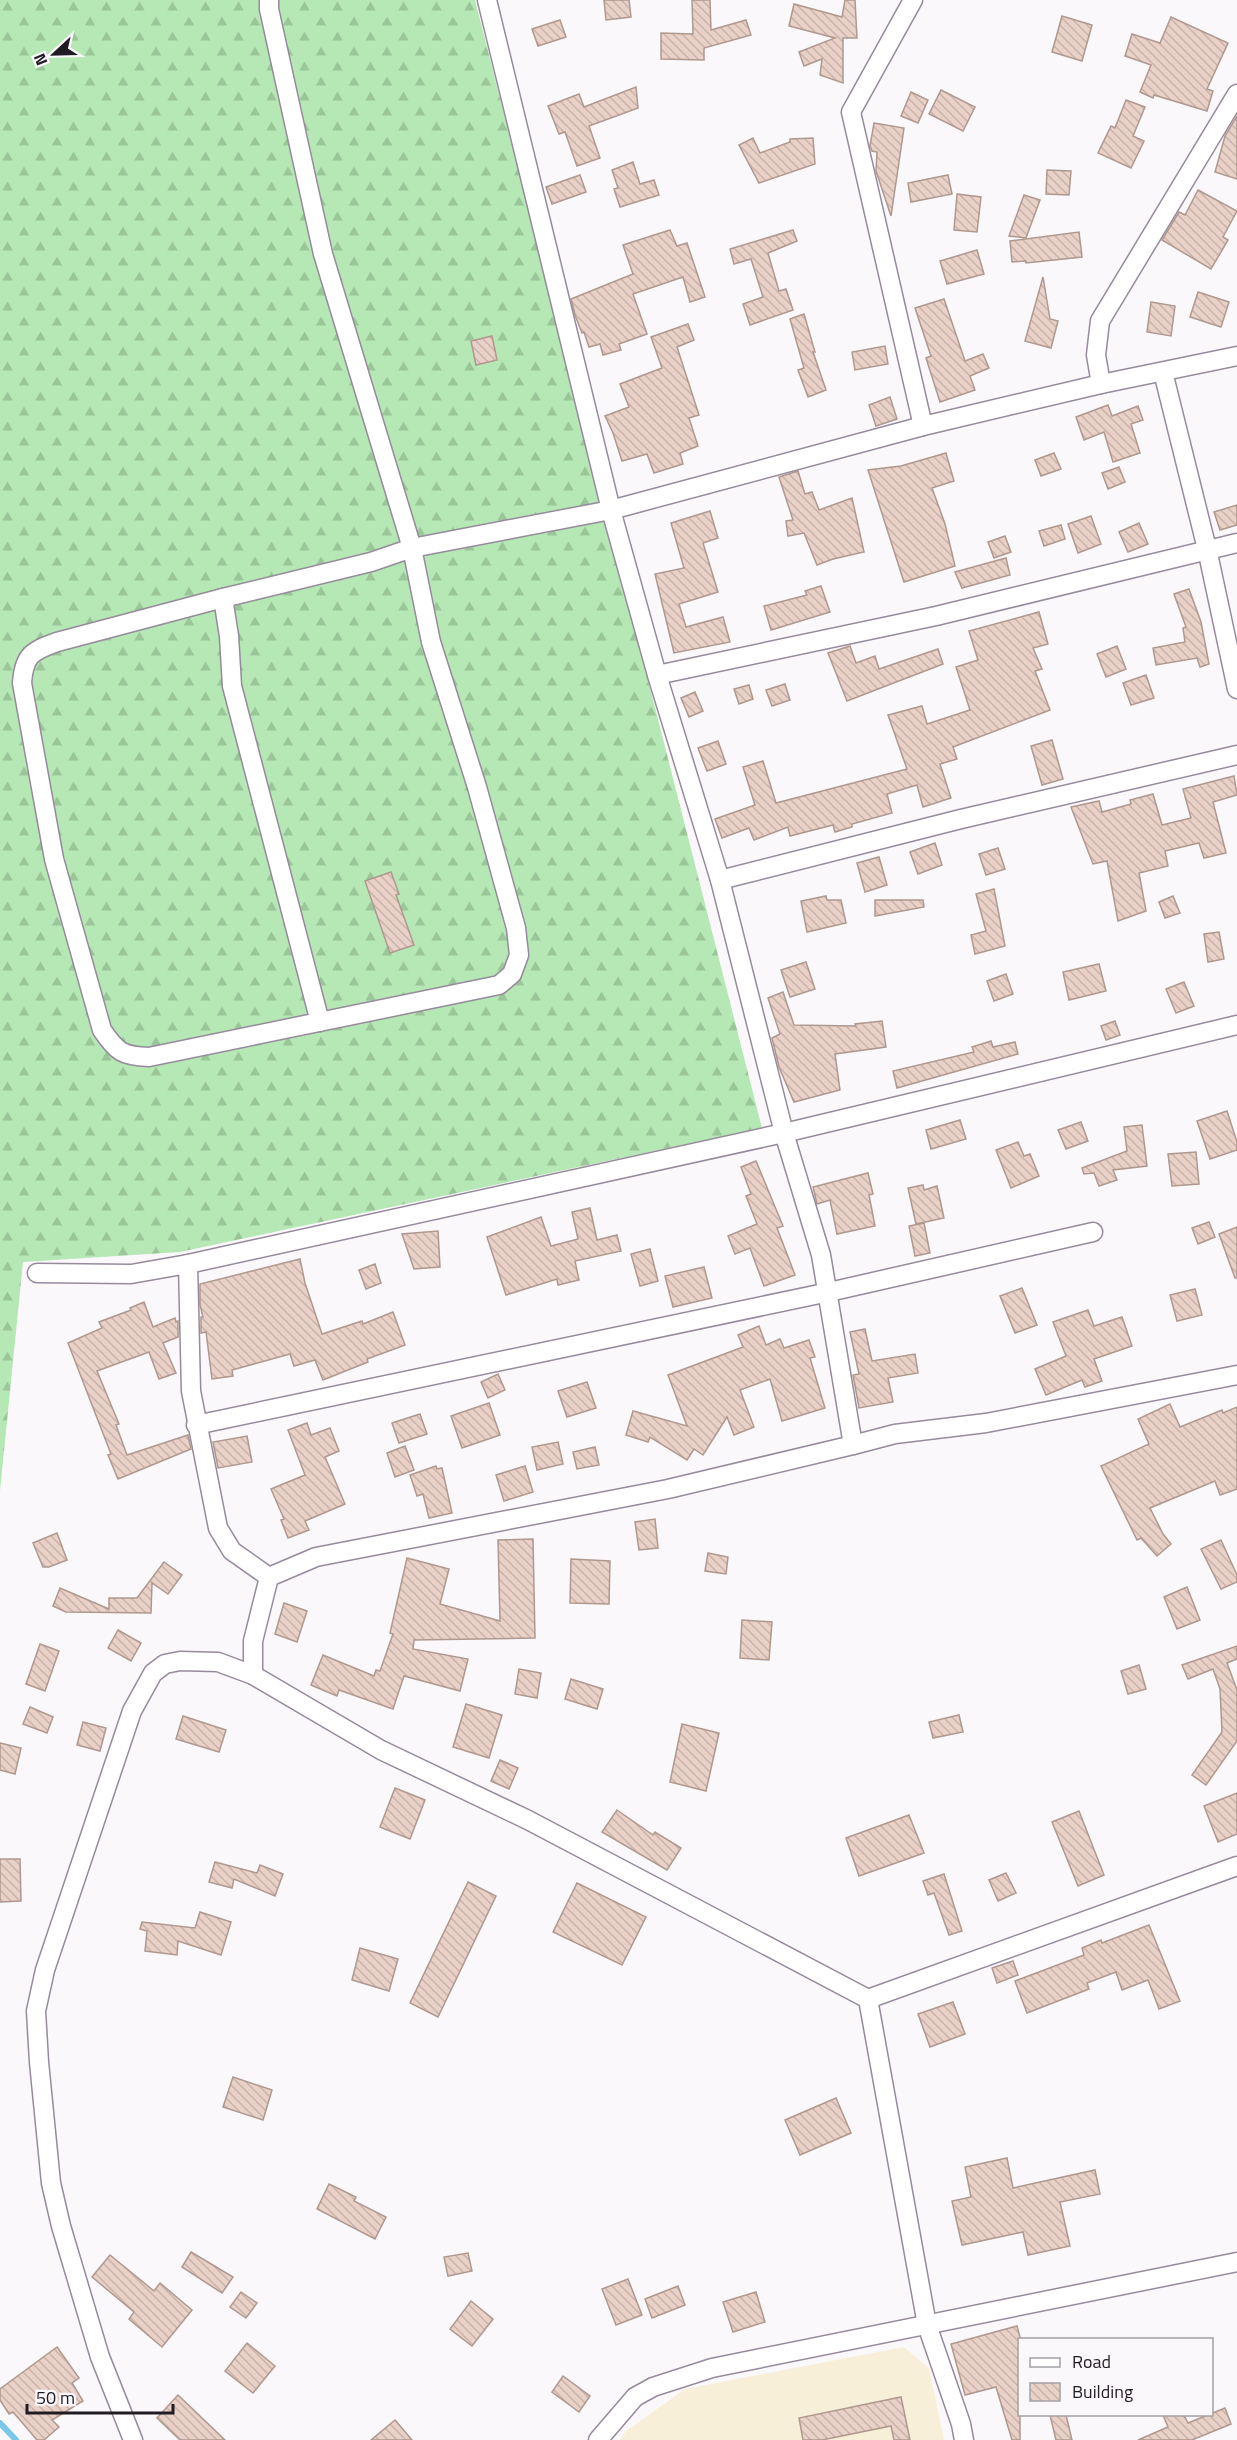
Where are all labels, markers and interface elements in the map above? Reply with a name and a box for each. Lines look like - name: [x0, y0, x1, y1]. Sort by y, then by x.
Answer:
- north arrow: [24, 24, 84, 84]
- text: N: [27, 50, 53, 69]
- legend: [1018, 2338, 1213, 2416]
- text: Road: [1072, 2348, 1111, 2375]
- scale bar: [27, 2377, 172, 2415]
- text: Building: [1072, 2378, 1133, 2405]
- text: 50 m: [36, 2384, 75, 2411]

